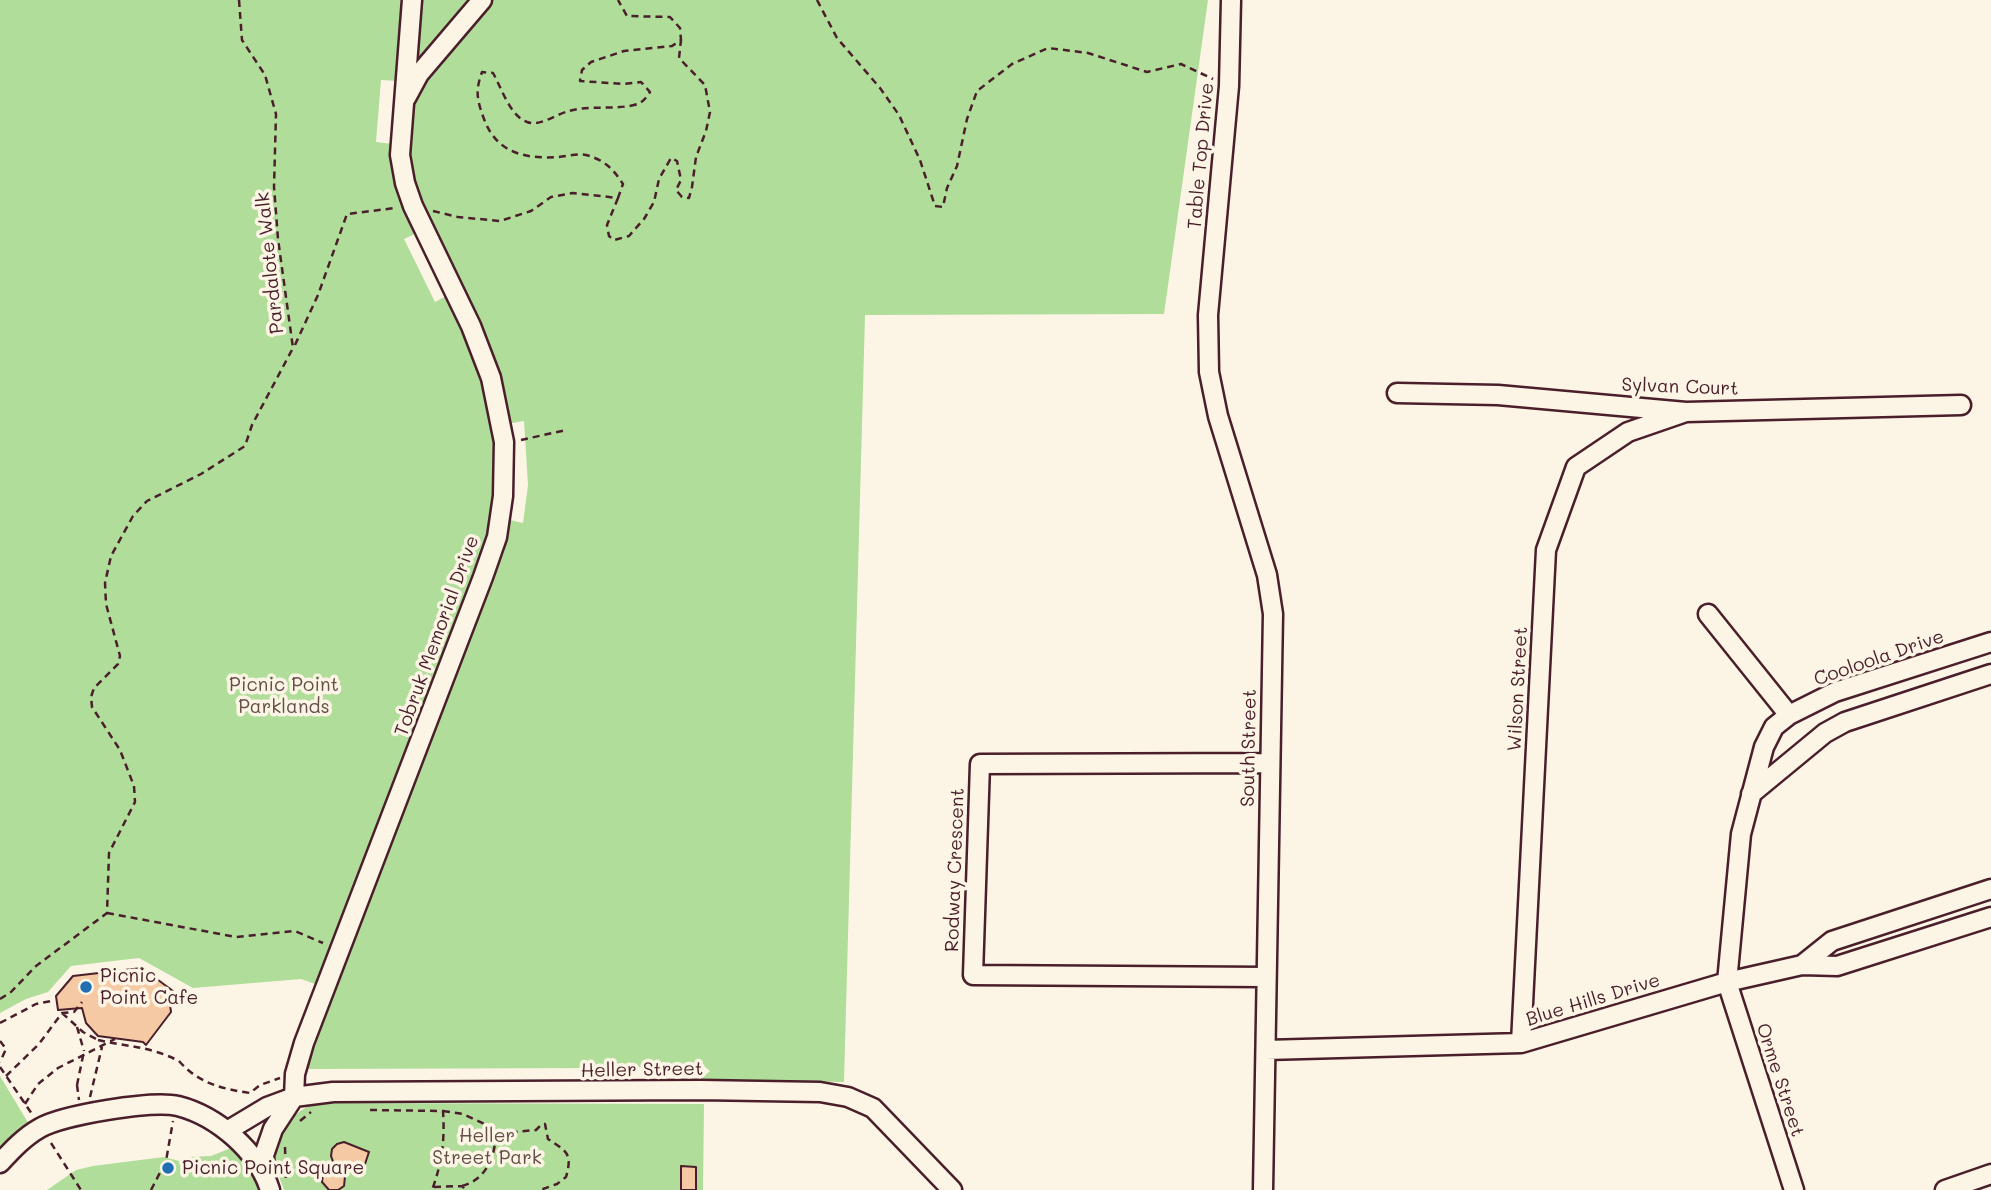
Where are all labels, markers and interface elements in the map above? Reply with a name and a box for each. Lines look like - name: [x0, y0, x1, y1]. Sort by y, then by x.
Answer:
- street label: Table Top Drive: [1183, 82, 1219, 230]
- street label: Pardalote Walk: [251, 191, 289, 335]
- street label: Sylvan Court: [1621, 374, 1739, 400]
- street label: Tobruk Memorial Drive: [390, 533, 484, 739]
- street label: Cooloola Drive: [1811, 625, 1947, 691]
- street label: Wilson Street: [1503, 626, 1533, 752]
- park label: Picnic Point Parklands: [229, 674, 339, 718]
- street label: South Street: [1237, 689, 1261, 807]
- street label: Rodway Crescent: [941, 788, 969, 952]
- place label: Picnic Point Cafe: [100, 965, 198, 1009]
- street label: Blue Hills Drive: [1523, 969, 1663, 1031]
- marker: Picnic Point Cafe: [78, 979, 94, 995]
- street label: Orme Street: [1751, 1020, 1809, 1140]
- street label: Heller Street: [580, 1058, 704, 1082]
- park label: Heller Street Park: [432, 1125, 542, 1169]
- place label: Picnic Point Square: [182, 1157, 364, 1179]
- marker: Picnic Point Square: [160, 1160, 176, 1176]

